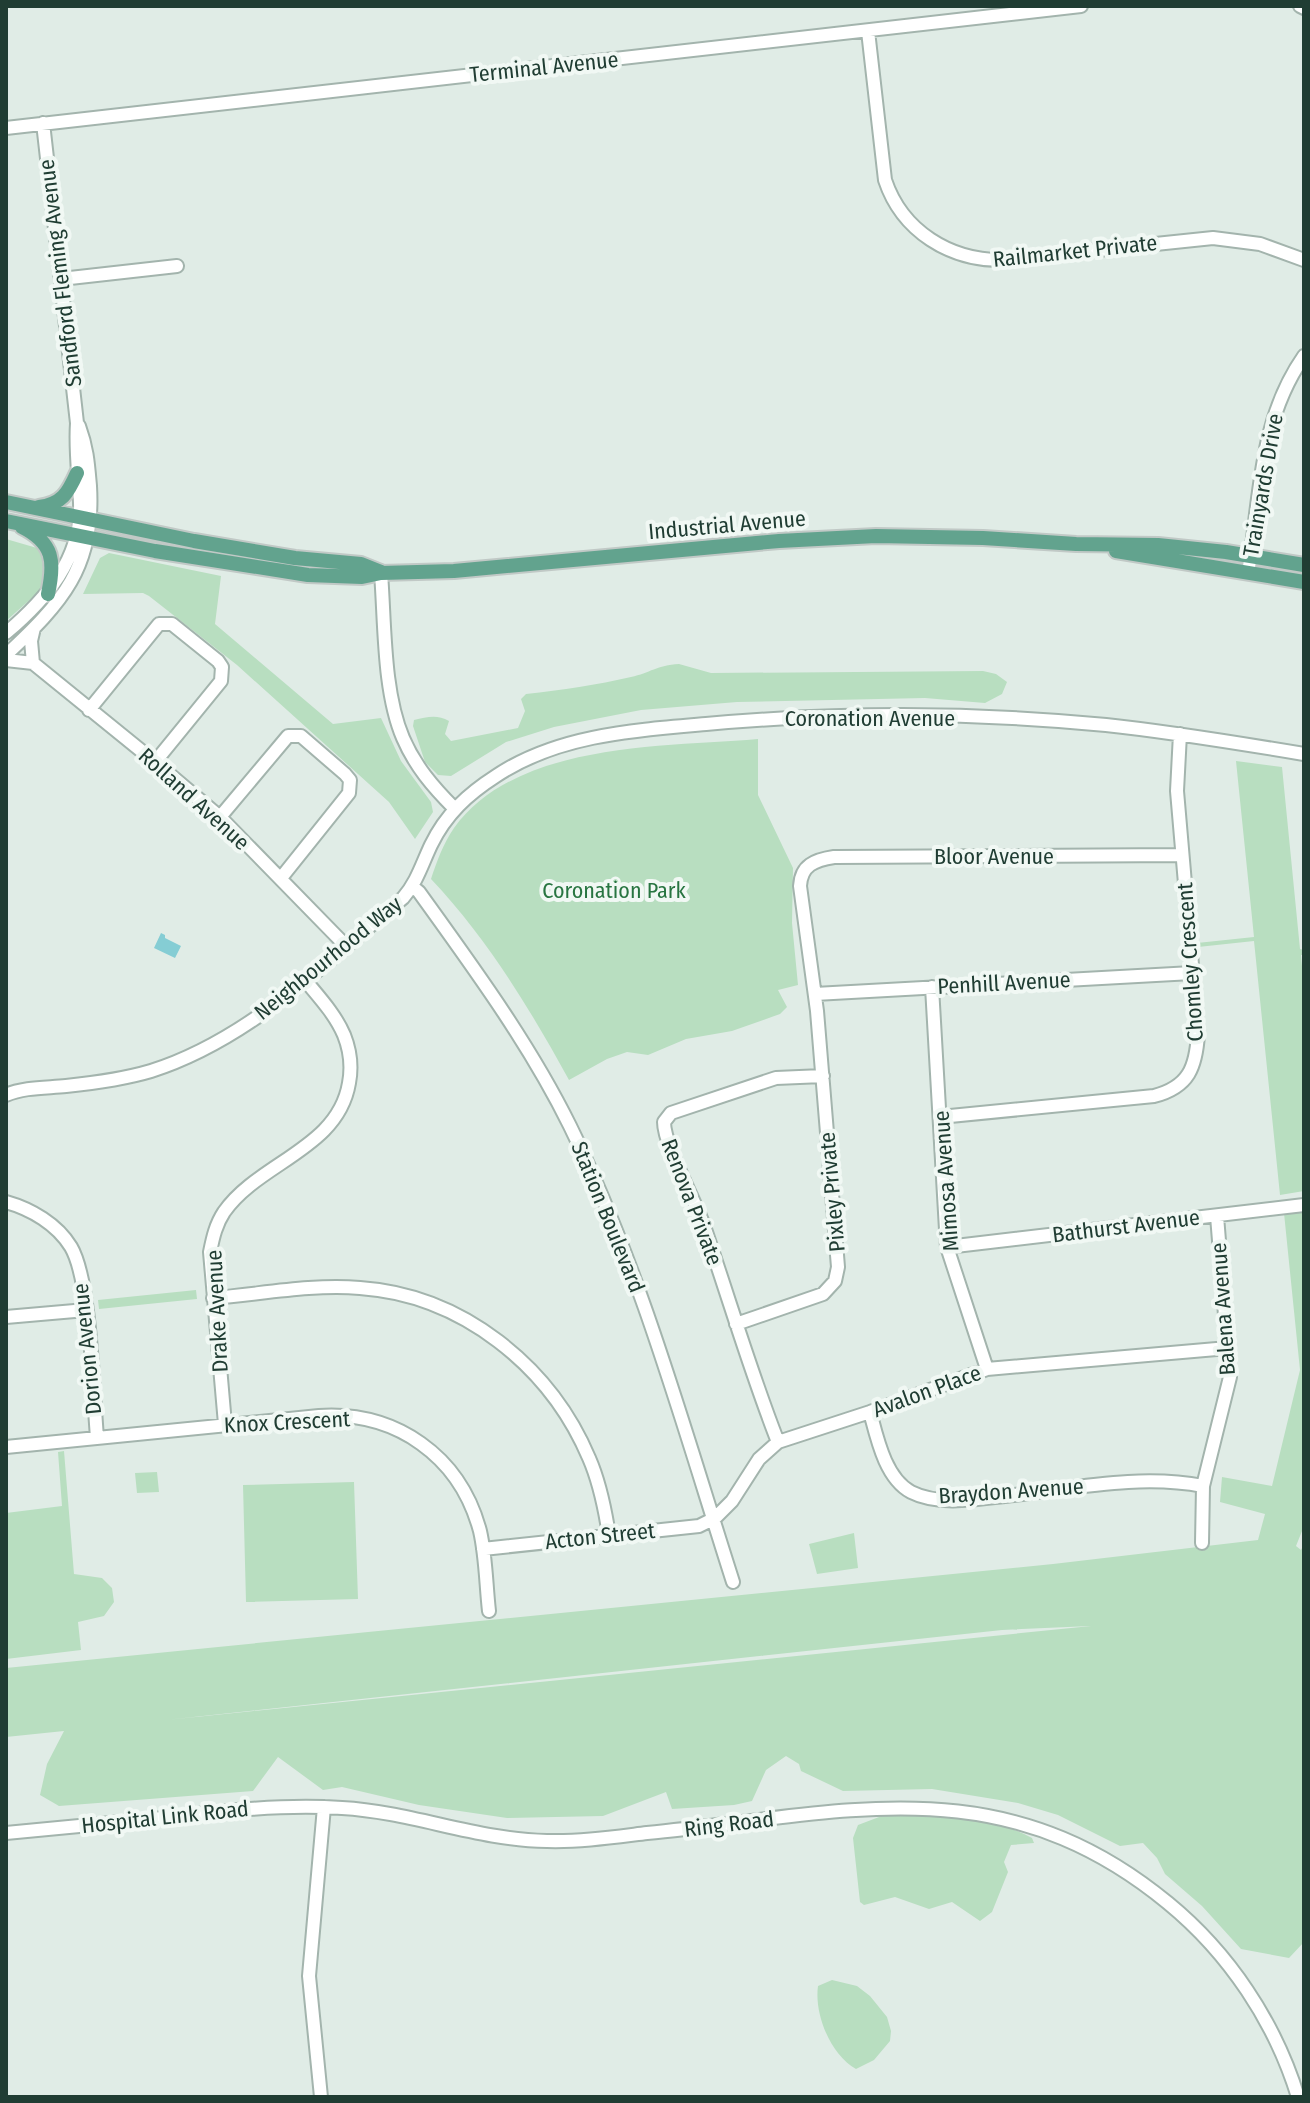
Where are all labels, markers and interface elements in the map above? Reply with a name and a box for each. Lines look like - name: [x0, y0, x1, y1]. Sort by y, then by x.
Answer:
- street label: Terminal Avenue: [468, 46, 620, 88]
- street label: Sandford Fleming Avenue: [33, 158, 87, 388]
- street label: Railmarket Private: [992, 229, 1158, 273]
- street label: Trainyards Drive: [1237, 411, 1289, 559]
- street label: Industrial Avenue: [647, 505, 807, 545]
- street label: Coronation Avenue: [785, 705, 955, 732]
- street label: Rolland Avenue: [133, 742, 255, 856]
- street label: Bloor Avenue: [934, 843, 1054, 870]
- park label: Coronation Park: [542, 877, 686, 904]
- street label: Chomley Crescent: [1171, 881, 1209, 1042]
- street label: Neighbourhood Way: [249, 890, 407, 1026]
- street label: Penhill Avenue: [937, 966, 1071, 1000]
- street label: Mimosa Avenue: [928, 1110, 964, 1252]
- street label: Pixley Private: [813, 1131, 851, 1253]
- street label: Renova Private: [656, 1135, 728, 1269]
- street label: Station Boulevard: [565, 1138, 651, 1296]
- street label: Bathurst Avenue: [1051, 1204, 1201, 1248]
- street label: Balena Avenue: [1205, 1242, 1241, 1376]
- street label: Drake Avenue: [200, 1249, 234, 1373]
- street label: Dorion Avenue: [67, 1282, 107, 1416]
- street label: Avalon Place: [869, 1359, 985, 1423]
- street label: Knox Crescent: [223, 1405, 352, 1439]
- street label: Braydon Avenue: [938, 1472, 1084, 1510]
- street label: Acton Street: [544, 1517, 657, 1555]
- street label: Hospital Link Road: [80, 1795, 250, 1839]
- street label: Ring Road: [683, 1805, 775, 1843]

